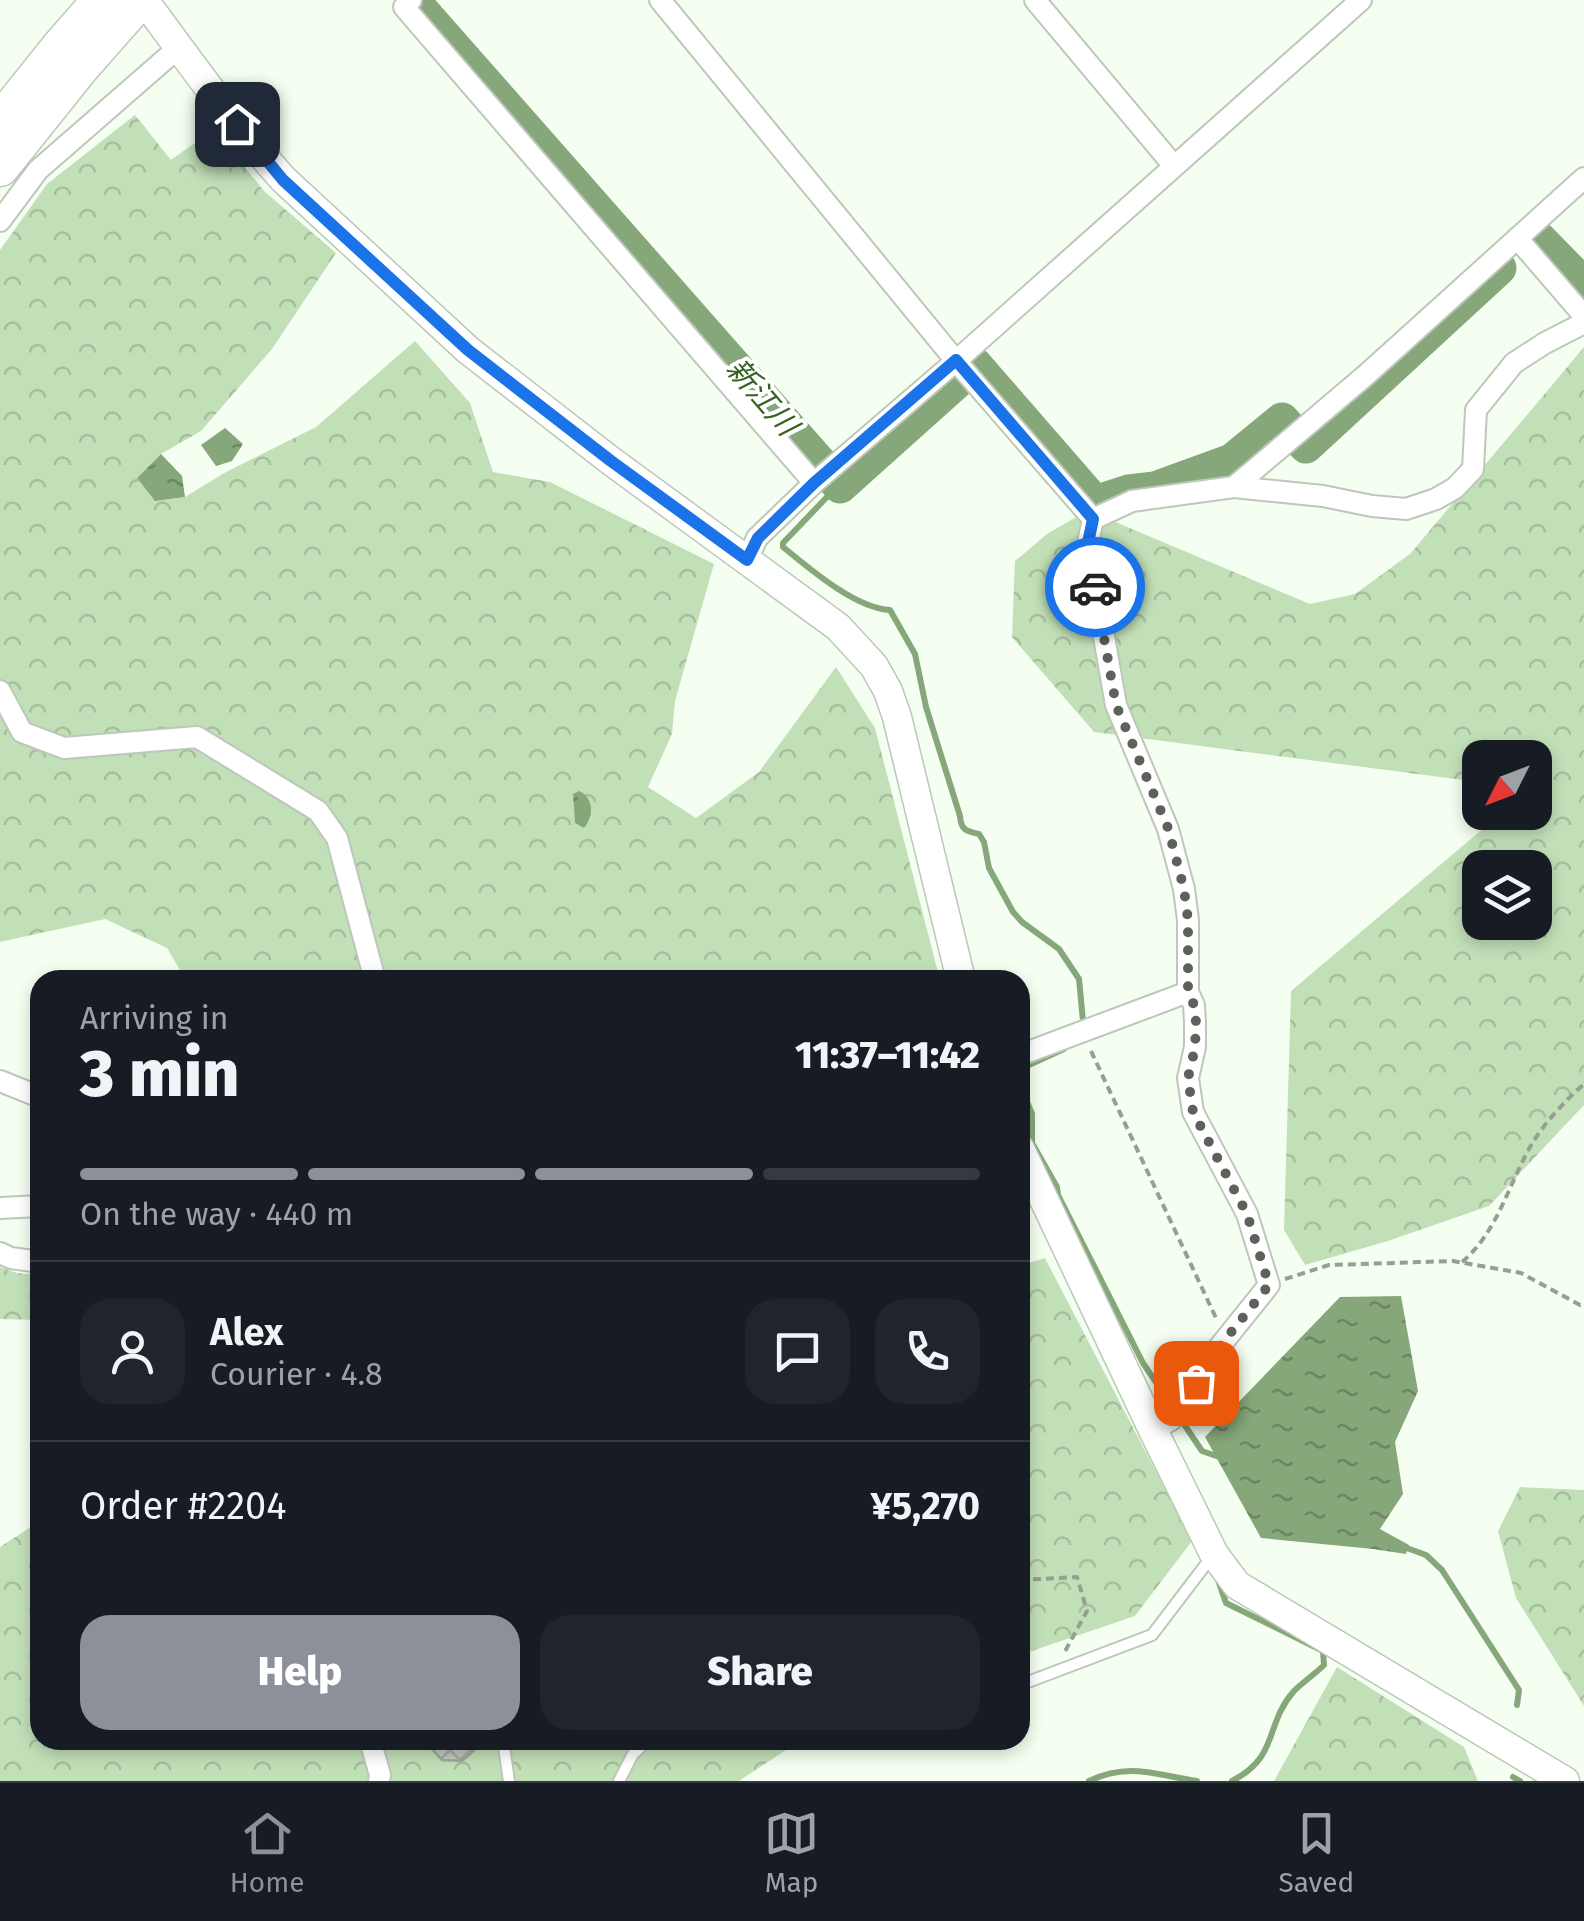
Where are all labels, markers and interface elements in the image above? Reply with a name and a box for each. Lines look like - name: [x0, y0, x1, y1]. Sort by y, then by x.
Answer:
- pin: [195, 82, 280, 167]
- icon: home: [210, 97, 265, 152]
- water label: 新江川: [719, 351, 807, 445]
- courier: [1045, 537, 1145, 637]
- icon: car: [1068, 560, 1123, 615]
- north arrow: [1462, 740, 1552, 830]
- map controls: [1462, 740, 1552, 940]
- button: layers: [1462, 850, 1552, 940]
- text: Arriving in: [80, 999, 228, 1037]
- text: 11:37–11:42: [795, 1032, 980, 1078]
- text: 3 min: [80, 1035, 239, 1113]
- text: On the way · 440 m: [80, 1195, 353, 1233]
- button: person: [80, 1299, 185, 1404]
- button: chat: [745, 1299, 850, 1404]
- button: phone: [875, 1299, 980, 1404]
- text: Alex: [210, 1309, 283, 1355]
- pin: [1154, 1341, 1239, 1426]
- text: Courier · 4.8: [210, 1355, 383, 1393]
- icon: bag: [1169, 1356, 1224, 1411]
- text: Order #2204: [80, 1483, 286, 1529]
- text: ¥5,270: [870, 1483, 980, 1529]
- button: Help: [80, 1615, 520, 1730]
- button: Share: [540, 1615, 980, 1730]
- tab: Home: [230, 1806, 304, 1899]
- tab: Map: [764, 1806, 819, 1899]
- tab: Saved: [1278, 1806, 1354, 1899]

